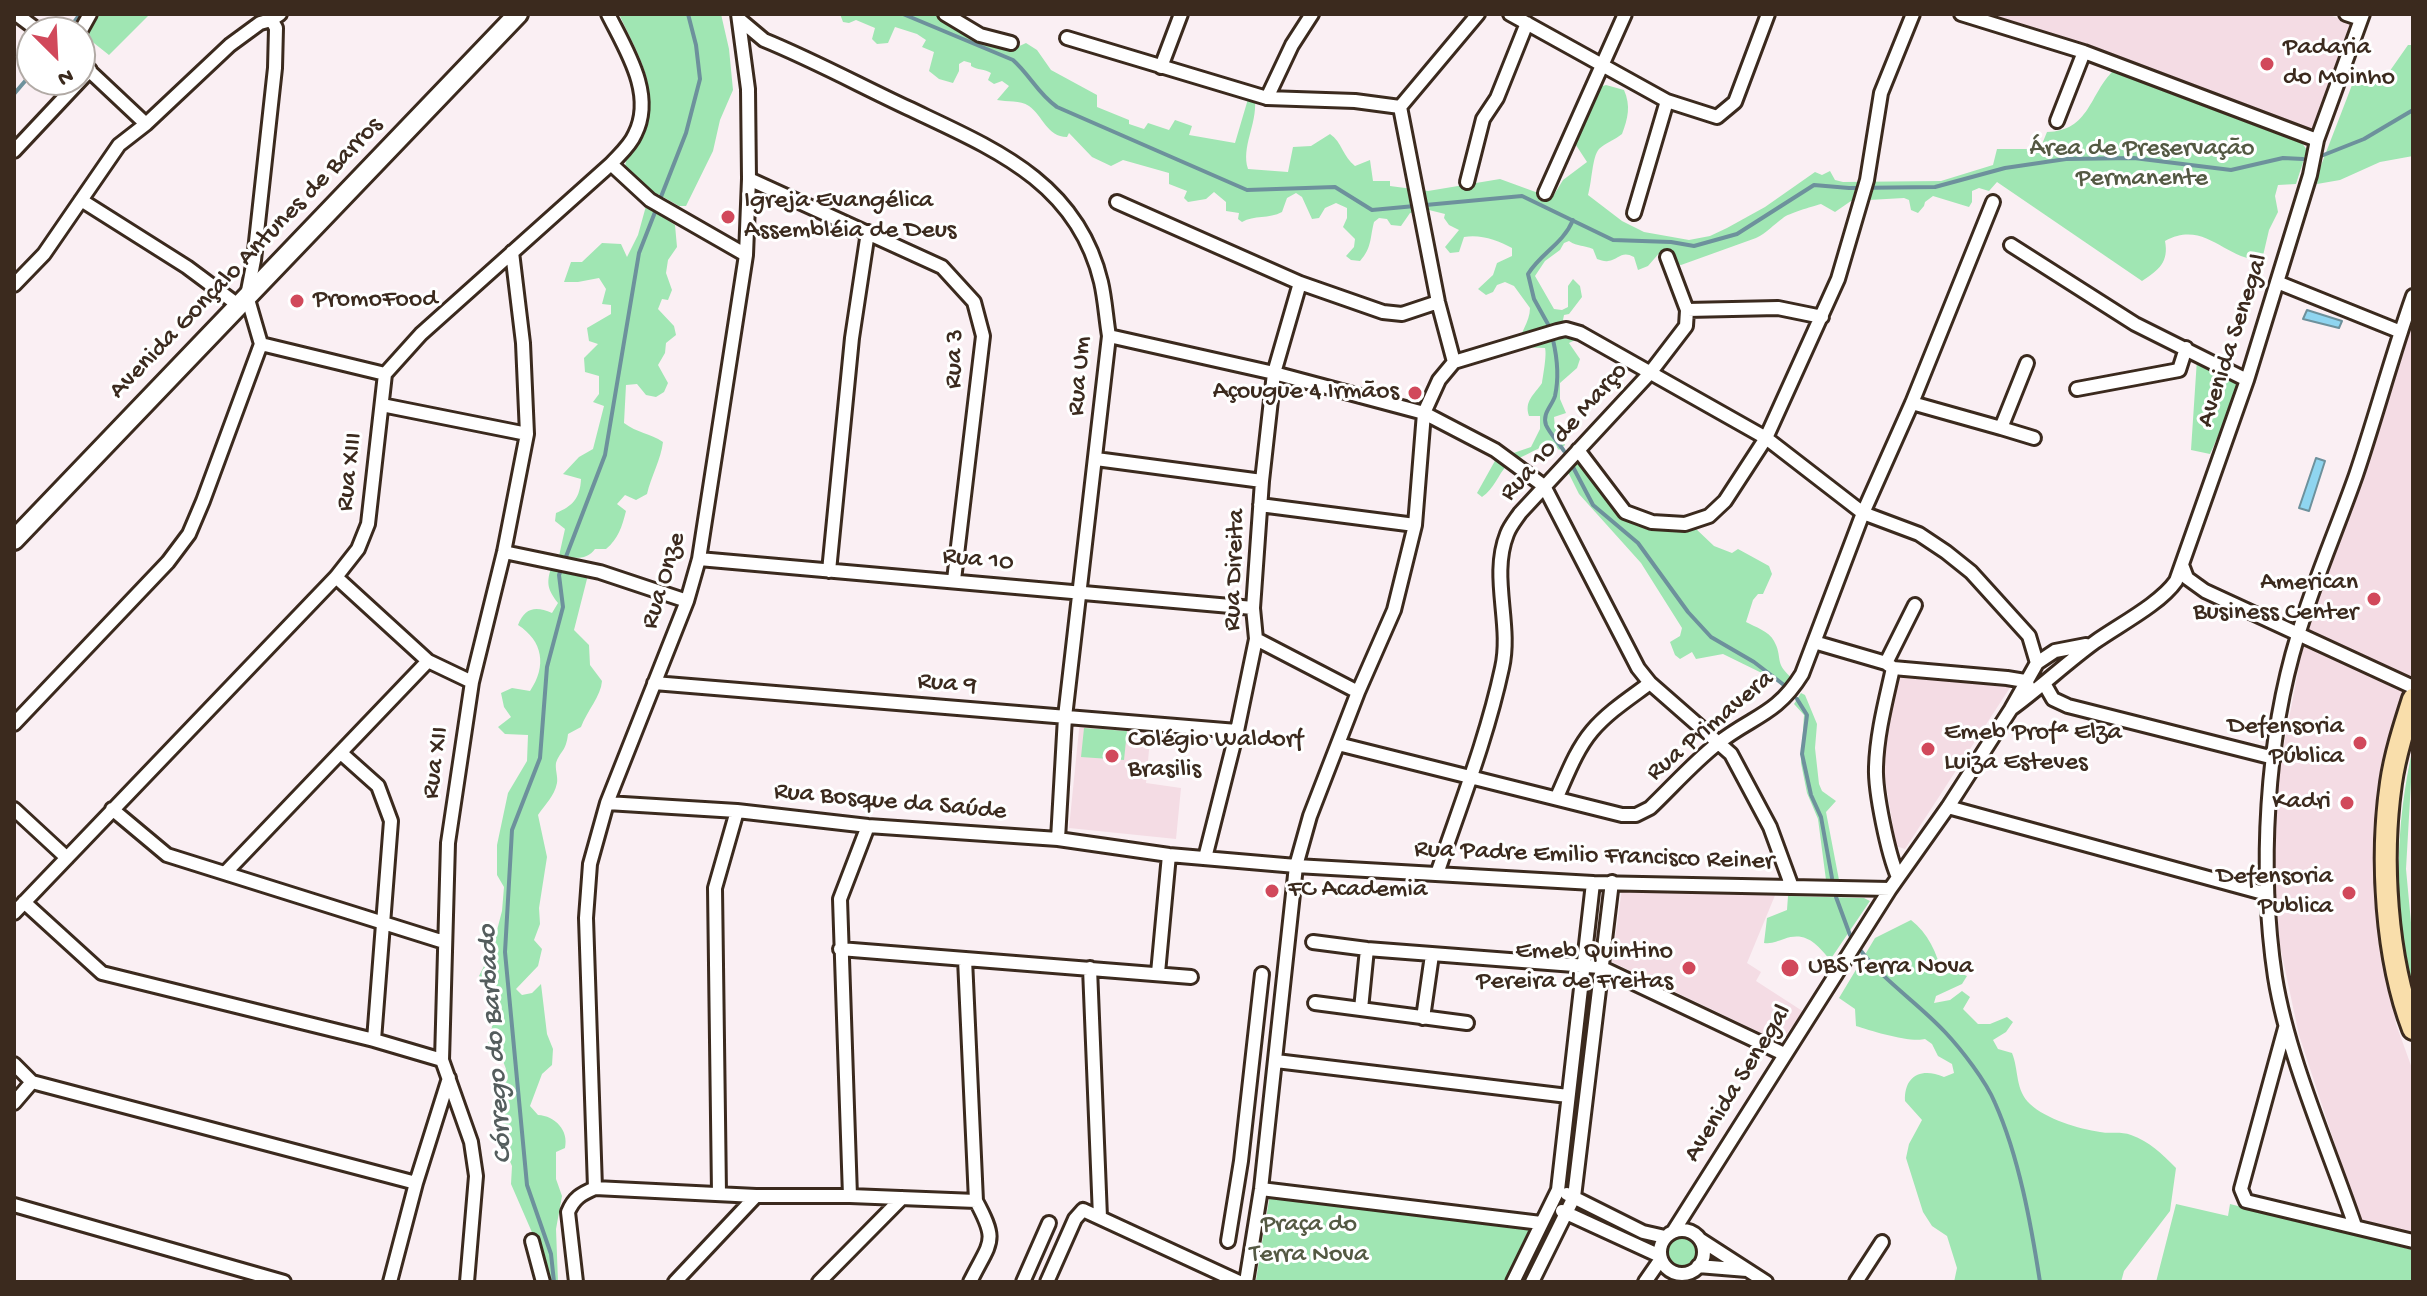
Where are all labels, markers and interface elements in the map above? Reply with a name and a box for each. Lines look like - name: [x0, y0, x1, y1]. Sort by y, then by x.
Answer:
- north arrow: [16, 16, 96, 96]
- place label: Padaria do Moinho: [2283, 33, 2395, 94]
- marker: Padaria do Moinho: [2258, 55, 2276, 73]
- text: N: [53, 61, 77, 91]
- street label: Avenida Gonçalo Antunes de Barros: [103, 111, 391, 407]
- park label: Área de Preservação Permanente: [2029, 134, 2255, 196]
- place label: Igreja Evangélica Assembléia de Deus: [744, 186, 956, 248]
- marker: Igreja Evangélica Assembléia de Deus: [719, 208, 737, 226]
- street label: Avenida Senegal: [2191, 250, 2277, 432]
- place label: PromoFood: [313, 285, 438, 317]
- marker: PromoFood: [288, 292, 306, 310]
- street label: Rua 3: [939, 329, 973, 389]
- street label: Rua Um: [1062, 335, 1100, 417]
- street label: Rua 10 de Março: [1494, 357, 1636, 509]
- place label: Açougue 4 Irmãos: [1213, 377, 1399, 409]
- marker: Açougue 4 Irmãos: [1406, 384, 1424, 402]
- street label: Rua XIII: [331, 431, 371, 513]
- street label: Rua Direita: [1218, 508, 1254, 632]
- street label: Rua Onze: [636, 529, 694, 633]
- street label: Rua 10: [941, 542, 1015, 580]
- place label: American Business Center: [2193, 568, 2358, 630]
- marker: American Business Center: [2365, 590, 2383, 608]
- street label: Rua Primavera: [1641, 665, 1781, 789]
- street label: Rua 9: [916, 667, 978, 703]
- place label: Defensoria Pública: [2228, 712, 2344, 774]
- place label: Emeb Profª Elza Luiza Esteves: [1944, 718, 2122, 780]
- street label: Rua XII: [416, 725, 458, 801]
- place label: Colégio Waldorf Brasilis: [1128, 725, 1303, 786]
- marker: Defensoria Pública: [2351, 734, 2369, 752]
- marker: Emeb Profª Elza Luiza Esteves: [1919, 740, 1937, 758]
- marker: Colégio Waldorf Brasilis: [1103, 747, 1121, 765]
- street label: Rua Bosque da Saúde: [772, 777, 1008, 829]
- place label: Kadri: [2272, 787, 2331, 819]
- marker: Kadri: [2338, 794, 2356, 812]
- street label: Rua Padre Emilio Francisco Reiner: [1414, 835, 1774, 879]
- place label: Defensoria Publica: [2217, 862, 2333, 924]
- place label: FC Academia: [1288, 875, 1427, 907]
- marker: FC Academia: [1263, 882, 1281, 900]
- marker: Defensoria Publica: [2340, 884, 2358, 902]
- water label: Córrego do Barbado: [472, 923, 522, 1165]
- place label: Emeb Quintino Pereira de Freitas: [1476, 937, 1673, 998]
- place label: UBS Terra Nova: [1808, 952, 1973, 984]
- marker: UBS Terra Nova: [1779, 957, 1801, 979]
- marker: Emeb Quintino Pereira de Freitas: [1680, 959, 1698, 977]
- street label: Avenida Senegal: [1678, 999, 1800, 1169]
- park label: Praça do Terra Nova: [1250, 1210, 1368, 1272]

